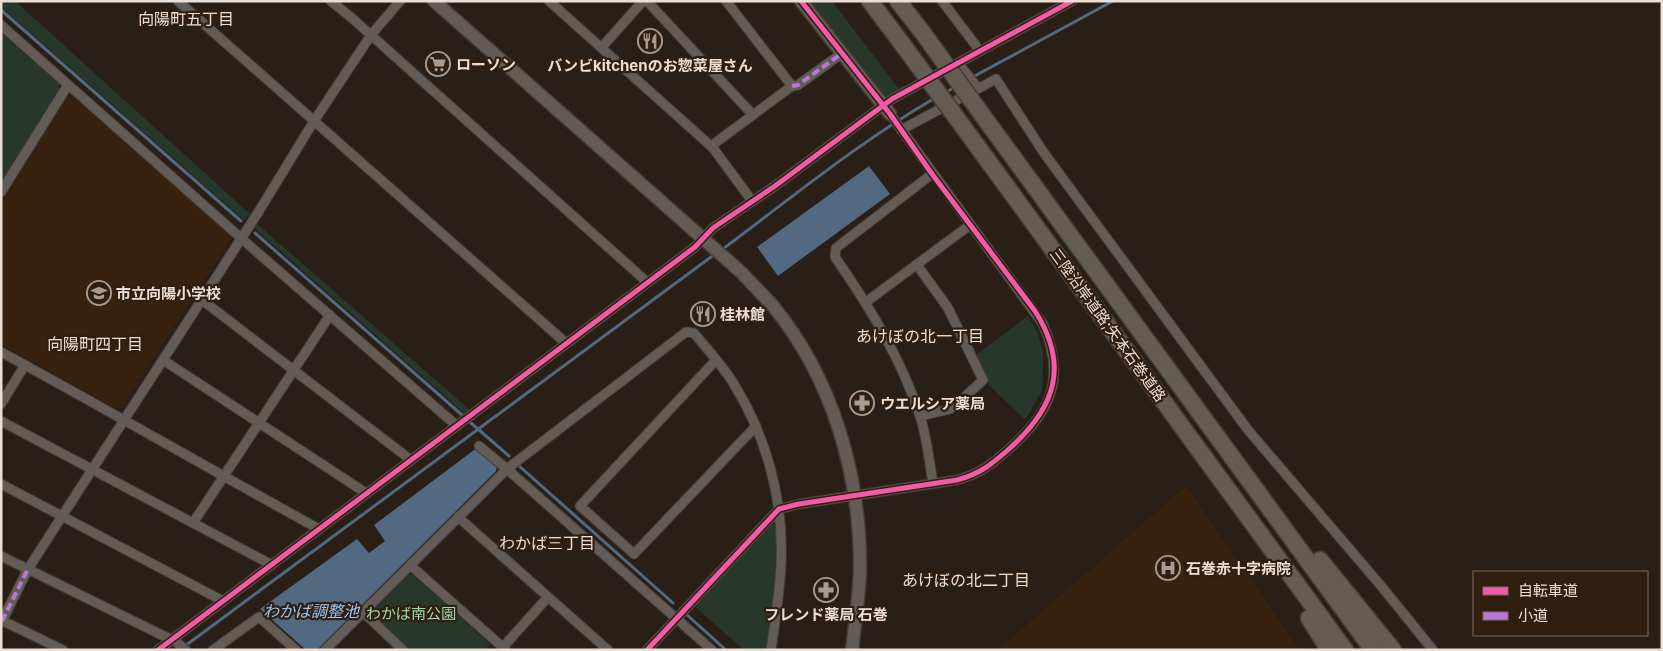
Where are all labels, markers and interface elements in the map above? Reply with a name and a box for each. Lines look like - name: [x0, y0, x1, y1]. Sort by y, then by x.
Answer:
- district label: 向陽町五丁目: [138, 9, 234, 29]
- restaurant icon: バンビkitchenのお惣菜屋さん: [637, 28, 663, 54]
- supermarket icon: ローソン: [425, 51, 451, 77]
- place label: ローソン: [456, 55, 516, 74]
- place label: バンビkitchenのお惣菜屋さん: [547, 56, 753, 75]
- street label: 三陸沿岸道路;矢本石巻道路: [1046, 245, 1170, 405]
- school or university icon: 市立向陽小学校: [86, 280, 112, 306]
- place label: 市立向陽小学校: [116, 284, 221, 303]
- restaurant icon: 桂林館: [690, 301, 716, 327]
- place label: 桂林館: [720, 305, 765, 324]
- district label: あけぼの北一丁目: [856, 326, 984, 346]
- district label: 向陽町四丁目: [47, 334, 143, 354]
- pharmacy icon: ウエルシア薬局: [849, 390, 875, 416]
- place label: ウエルシア薬局: [880, 394, 985, 413]
- district label: わかば三丁目: [499, 533, 595, 553]
- hospital icon: 石巻赤十字病院: [1155, 555, 1181, 581]
- place label: 石巻赤十字病院: [1186, 559, 1291, 578]
- district label: あけぼの北二丁目: [902, 570, 1030, 590]
- legend: [1473, 571, 1648, 636]
- pharmacy icon: フレンド薬局 石巻: [813, 577, 839, 603]
- text: 自転車道: [1518, 581, 1578, 600]
- water label: わかば調整池: [263, 601, 361, 621]
- park label: わかば南公園: [366, 604, 456, 623]
- place label: フレンド薬局 石巻: [764, 605, 888, 624]
- text: 小道: [1518, 606, 1548, 625]

